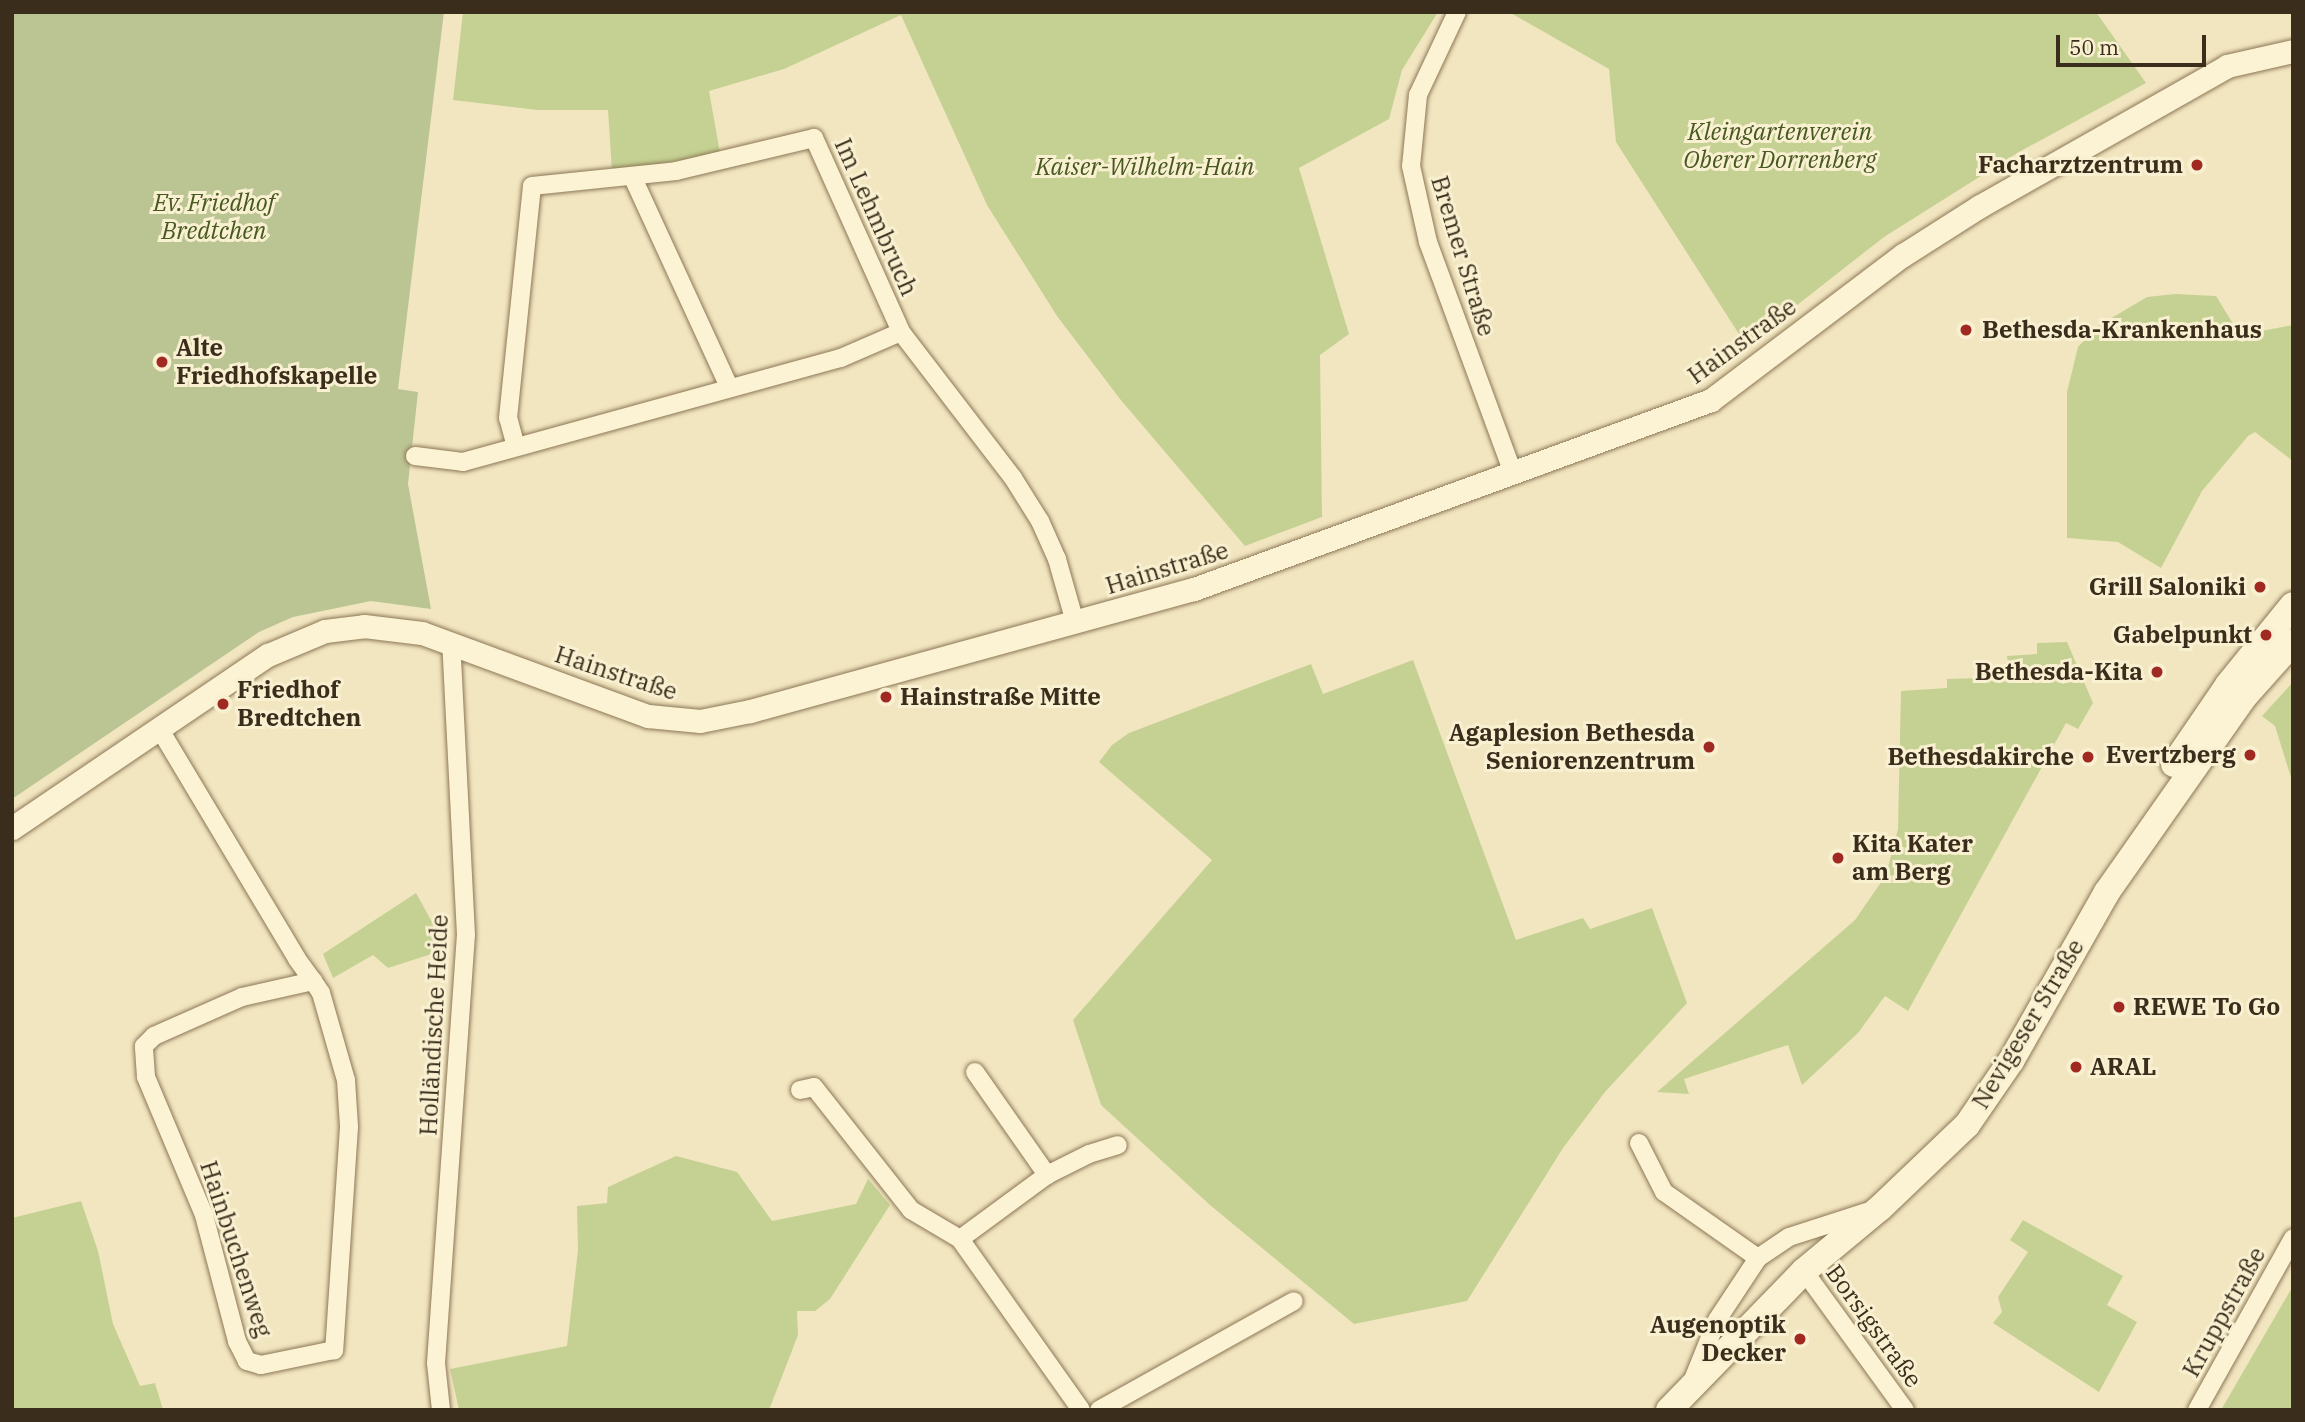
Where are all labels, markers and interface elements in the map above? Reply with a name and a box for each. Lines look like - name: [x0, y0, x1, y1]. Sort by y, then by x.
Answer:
- scale bar: [2060, 21, 2210, 65]
- text: 50 m: [2069, 33, 2119, 61]
- park label: Kleingartenverein Oberer Dorrenberg: [1683, 118, 1877, 174]
- street label: Im Lehmbruch: [828, 134, 924, 300]
- place label: Facharztzentrum: [1978, 151, 2183, 179]
- park label: Kaiser-Wilhelm-Hain: [1036, 153, 1254, 181]
- marker: Facharztzentrum: [2189, 157, 2205, 173]
- street label: Bremer Straße: [1425, 172, 1501, 340]
- park label: Ev. Friedhof Bredtchen: [153, 189, 275, 245]
- street label: Hainstraße: [1682, 292, 1802, 390]
- place label: Bethesda-Krankenhaus: [1982, 316, 2262, 344]
- marker: Bethesda-Krankenhaus: [1956, 320, 1976, 340]
- place label: Alte Friedhofskapelle: [176, 334, 377, 390]
- marker: Alte Friedhofskapelle: [154, 354, 170, 370]
- street label: Hainstraße: [1102, 536, 1232, 600]
- place label: Grill Saloniki: [2089, 573, 2246, 601]
- marker: Grill Saloniki: [2252, 579, 2268, 595]
- place label: Gabelpunkt: [2113, 621, 2252, 649]
- marker: Gabelpunkt: [2258, 627, 2274, 643]
- street label: Hainstraße: [551, 640, 681, 706]
- place label: Bethesda-Kita: [1975, 658, 2143, 686]
- marker: Bethesda-Kita: [2149, 664, 2165, 680]
- place label: Friedhof Bredtchen: [237, 676, 362, 732]
- place label: Hainstraße Mitte: [900, 683, 1101, 711]
- marker: Hainstraße Mitte: [878, 689, 894, 705]
- marker: Friedhof Bredtchen: [215, 696, 231, 712]
- place label: Agaplesion Bethesda Seniorenzentrum: [1449, 719, 1695, 775]
- marker: Agaplesion Bethesda Seniorenzentrum: [1701, 739, 1717, 755]
- place label: Evertzberg: [2106, 741, 2236, 769]
- place label: Bethesdakirche: [1887, 743, 2074, 771]
- marker: Evertzberg: [2242, 747, 2258, 763]
- marker: Bethesdakirche: [2080, 749, 2096, 765]
- place label: Kita Kater am Berg: [1852, 830, 1973, 886]
- marker: Kita Kater am Berg: [1830, 850, 1846, 866]
- street label: Holländische Heide: [414, 914, 454, 1136]
- street label: Nevigeser Straße: [1966, 934, 2090, 1114]
- place label: REWE To Go: [2133, 993, 2280, 1021]
- marker: REWE To Go: [2111, 999, 2127, 1015]
- place label: ARAL: [2090, 1053, 2156, 1081]
- marker: ARAL: [2068, 1059, 2084, 1075]
- street label: Hainbuchenweg: [194, 1157, 278, 1341]
- street label: Kruppstraße: [2176, 1242, 2272, 1382]
- street label: Borsigstraße: [1820, 1259, 1928, 1393]
- place label: Augenoptik Decker: [1650, 1311, 1786, 1367]
- marker: Augenoptik Decker: [1792, 1331, 1808, 1347]

